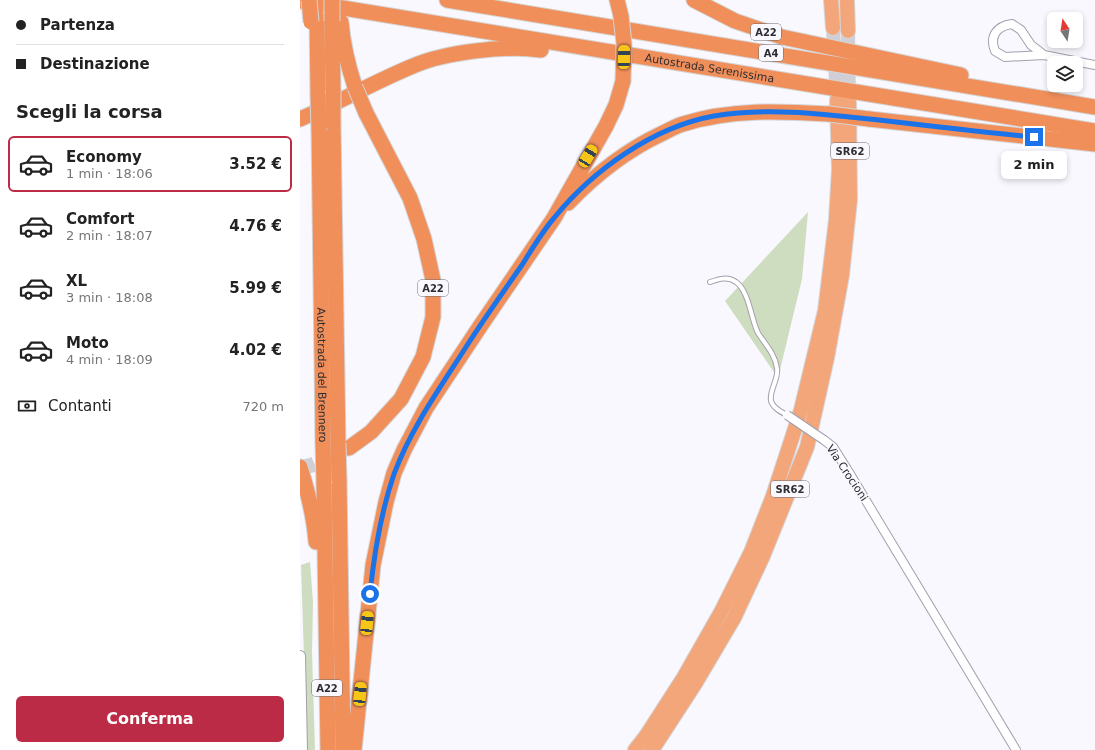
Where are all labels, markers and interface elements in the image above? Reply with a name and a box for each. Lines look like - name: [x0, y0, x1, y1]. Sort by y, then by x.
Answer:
- north arrow: [1047, 12, 1083, 48]
- map controls: [1047, 12, 1083, 92]
- text: Partenza: [40, 16, 115, 34]
- road number: A22: [751, 24, 781, 40]
- car: [618, 45, 630, 69]
- road number: A4: [759, 45, 783, 61]
- street label: Autostrada Serenissima: [644, 51, 775, 85]
- text: Destinazione: [40, 55, 150, 73]
- button: layers: [1047, 56, 1083, 92]
- text: Scegli la corsa: [16, 101, 163, 122]
- route end: [1025, 128, 1043, 146]
- car: [577, 143, 599, 169]
- road number: SR62: [831, 143, 869, 159]
- icon: car: [18, 146, 54, 182]
- text: Economy: [66, 148, 142, 166]
- callout: 2 min: [1001, 151, 1067, 179]
- text: 3.52 €: [229, 155, 282, 173]
- text: 2 min: [1014, 157, 1054, 172]
- text: 1 min · 18:06: [66, 166, 153, 181]
- icon: car: [18, 208, 54, 244]
- text: Comfort: [66, 210, 134, 228]
- text: 4.76 €: [229, 217, 282, 235]
- text: 2 min · 18:07: [66, 228, 153, 243]
- icon: car: [18, 270, 54, 306]
- text: XL: [66, 272, 87, 290]
- text: 5.99 €: [229, 279, 282, 297]
- road number: A22: [418, 280, 448, 296]
- text: 3 min · 18:08: [66, 290, 153, 305]
- street label: Autostrada del Brennero: [315, 307, 330, 443]
- icon: car: [18, 332, 54, 368]
- text: Moto: [66, 334, 109, 352]
- text: 4.02 €: [229, 341, 282, 359]
- text: 4 min · 18:09: [66, 352, 153, 367]
- icon: cash: [16, 395, 38, 417]
- text: Contanti: [48, 397, 112, 415]
- text: 720 m: [242, 399, 284, 414]
- street label: Via Crocioni: [823, 442, 871, 504]
- road number: SR62: [771, 481, 809, 497]
- route start: [361, 585, 379, 603]
- car: [360, 610, 374, 636]
- road number: A22: [312, 680, 342, 696]
- car: [353, 681, 367, 707]
- button: Conferma: [16, 696, 284, 742]

